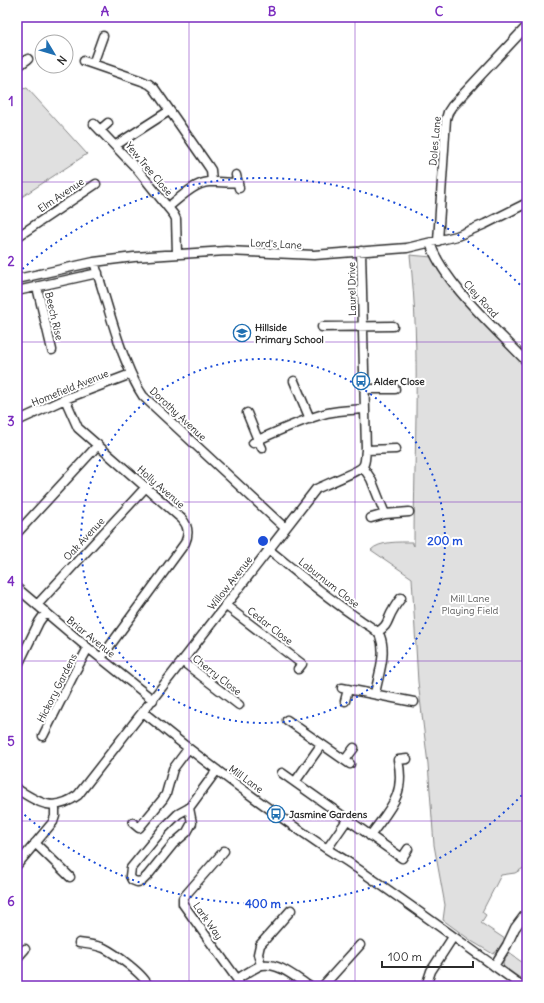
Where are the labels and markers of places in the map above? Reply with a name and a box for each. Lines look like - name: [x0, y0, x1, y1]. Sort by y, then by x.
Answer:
- place label: Hillside Primary School: [255, 321, 324, 346]
- school or university icon: Hillside Primary School: [232, 323, 252, 343]
- bus stop icon: Alder Close: [351, 371, 371, 391]
- place label: Alder Close: [374, 375, 425, 388]
- centre of rings: [256, 534, 270, 548]
- bus stop icon: Jasmine Gardens: [266, 804, 286, 824]
- place label: Jasmine Gardens: [289, 808, 368, 821]

